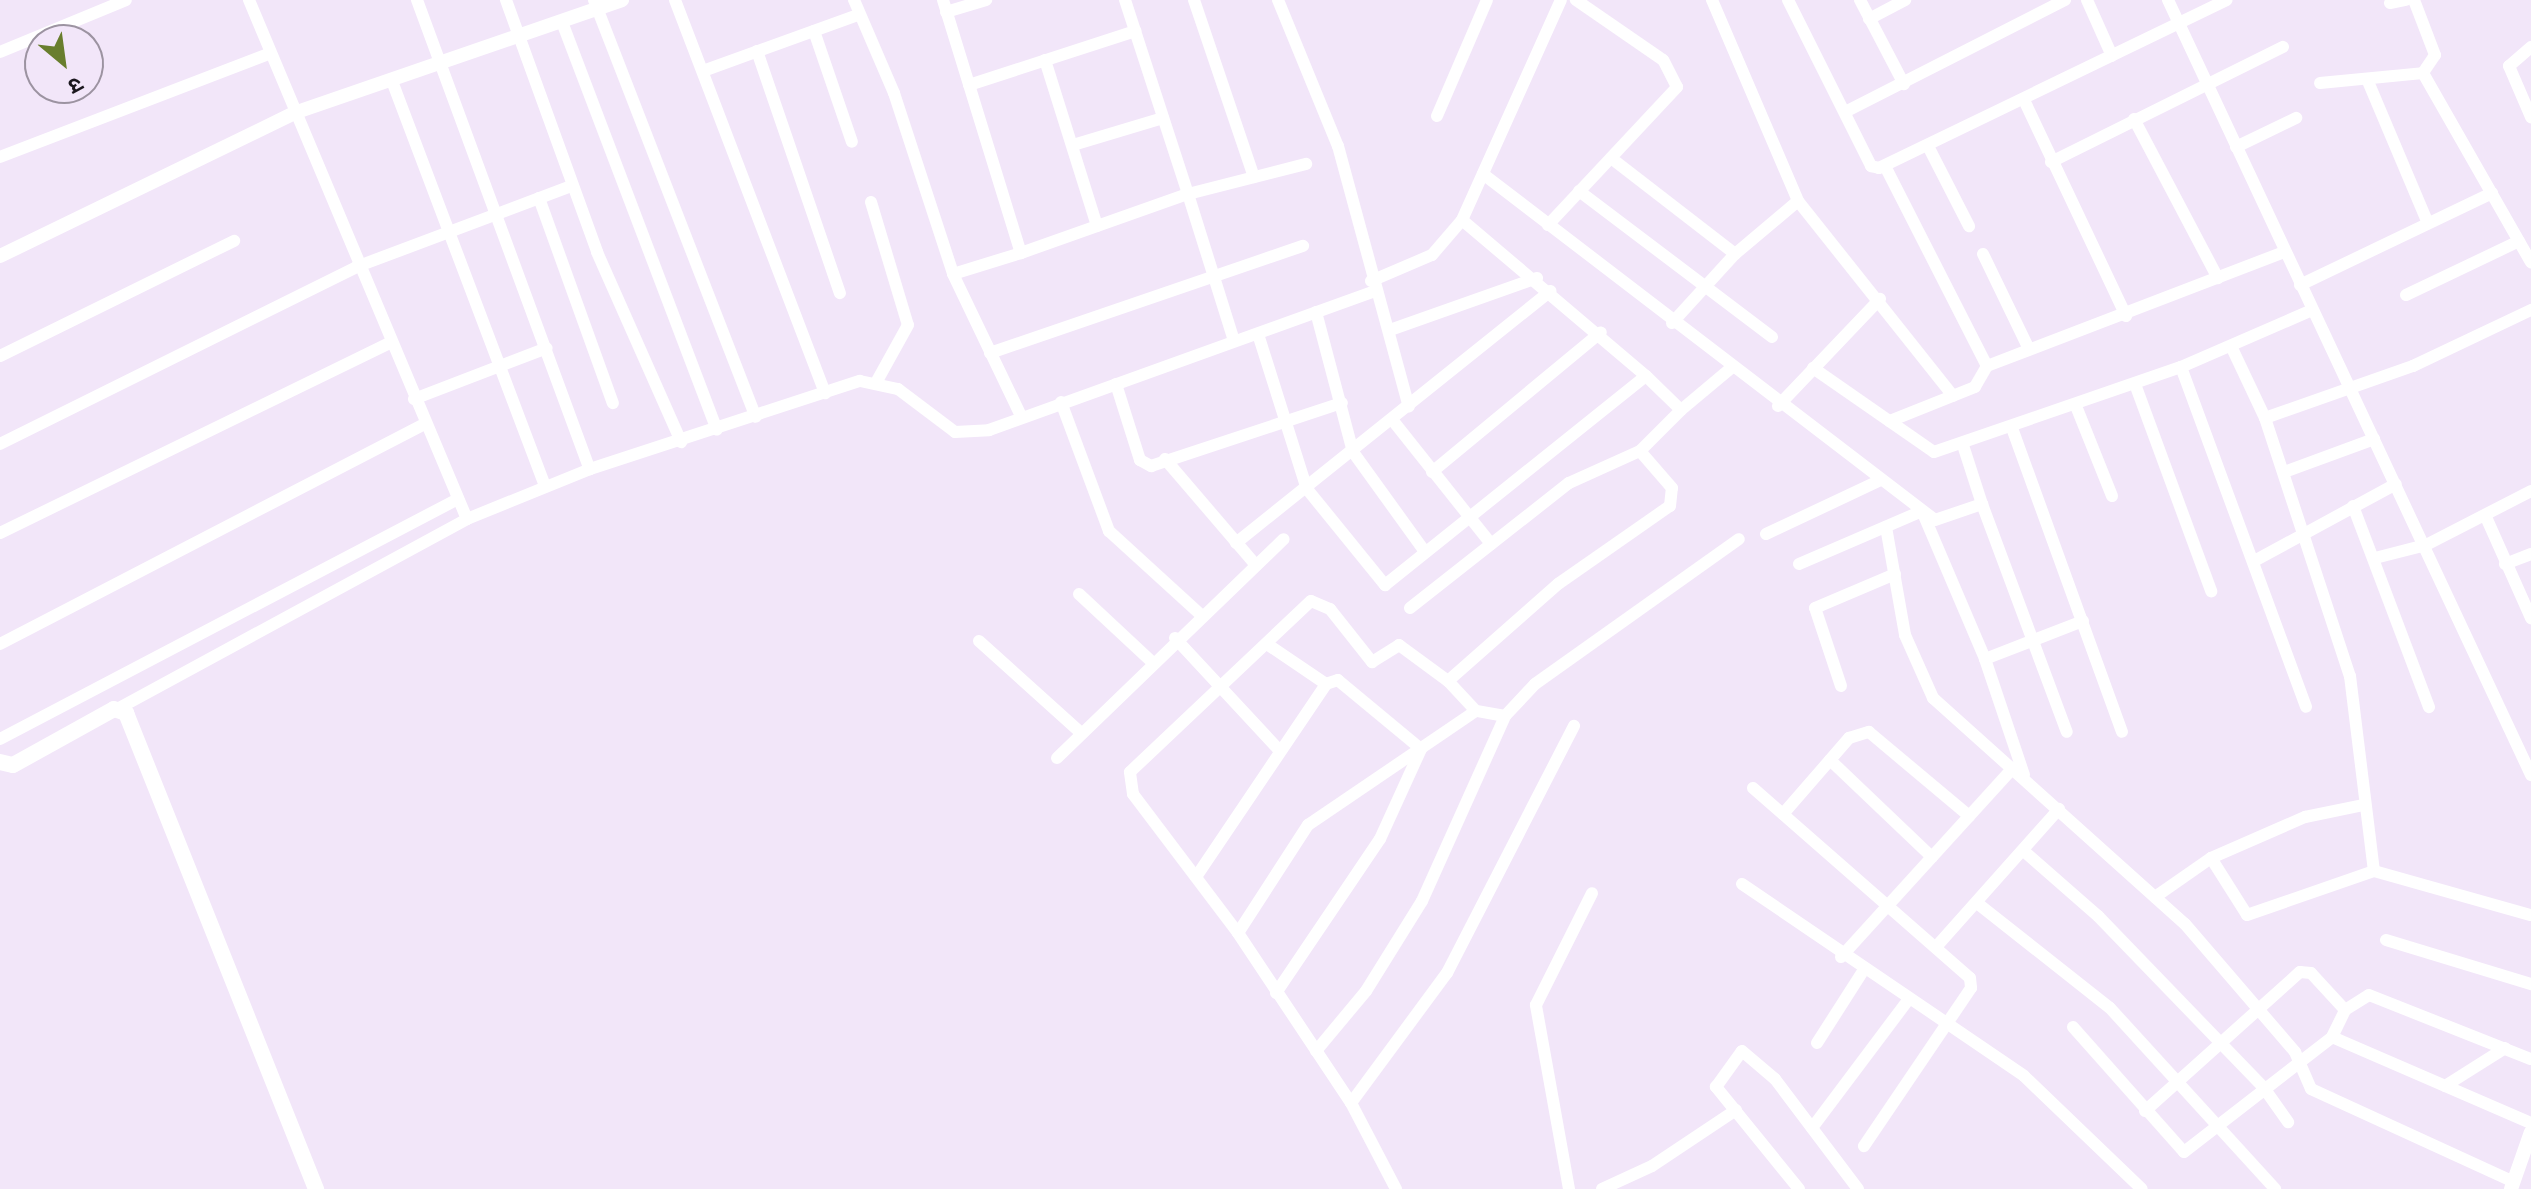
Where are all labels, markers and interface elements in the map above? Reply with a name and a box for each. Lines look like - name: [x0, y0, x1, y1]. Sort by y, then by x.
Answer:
- north arrow: [24, 24, 104, 104]
- text: उ: [62, 68, 88, 99]

